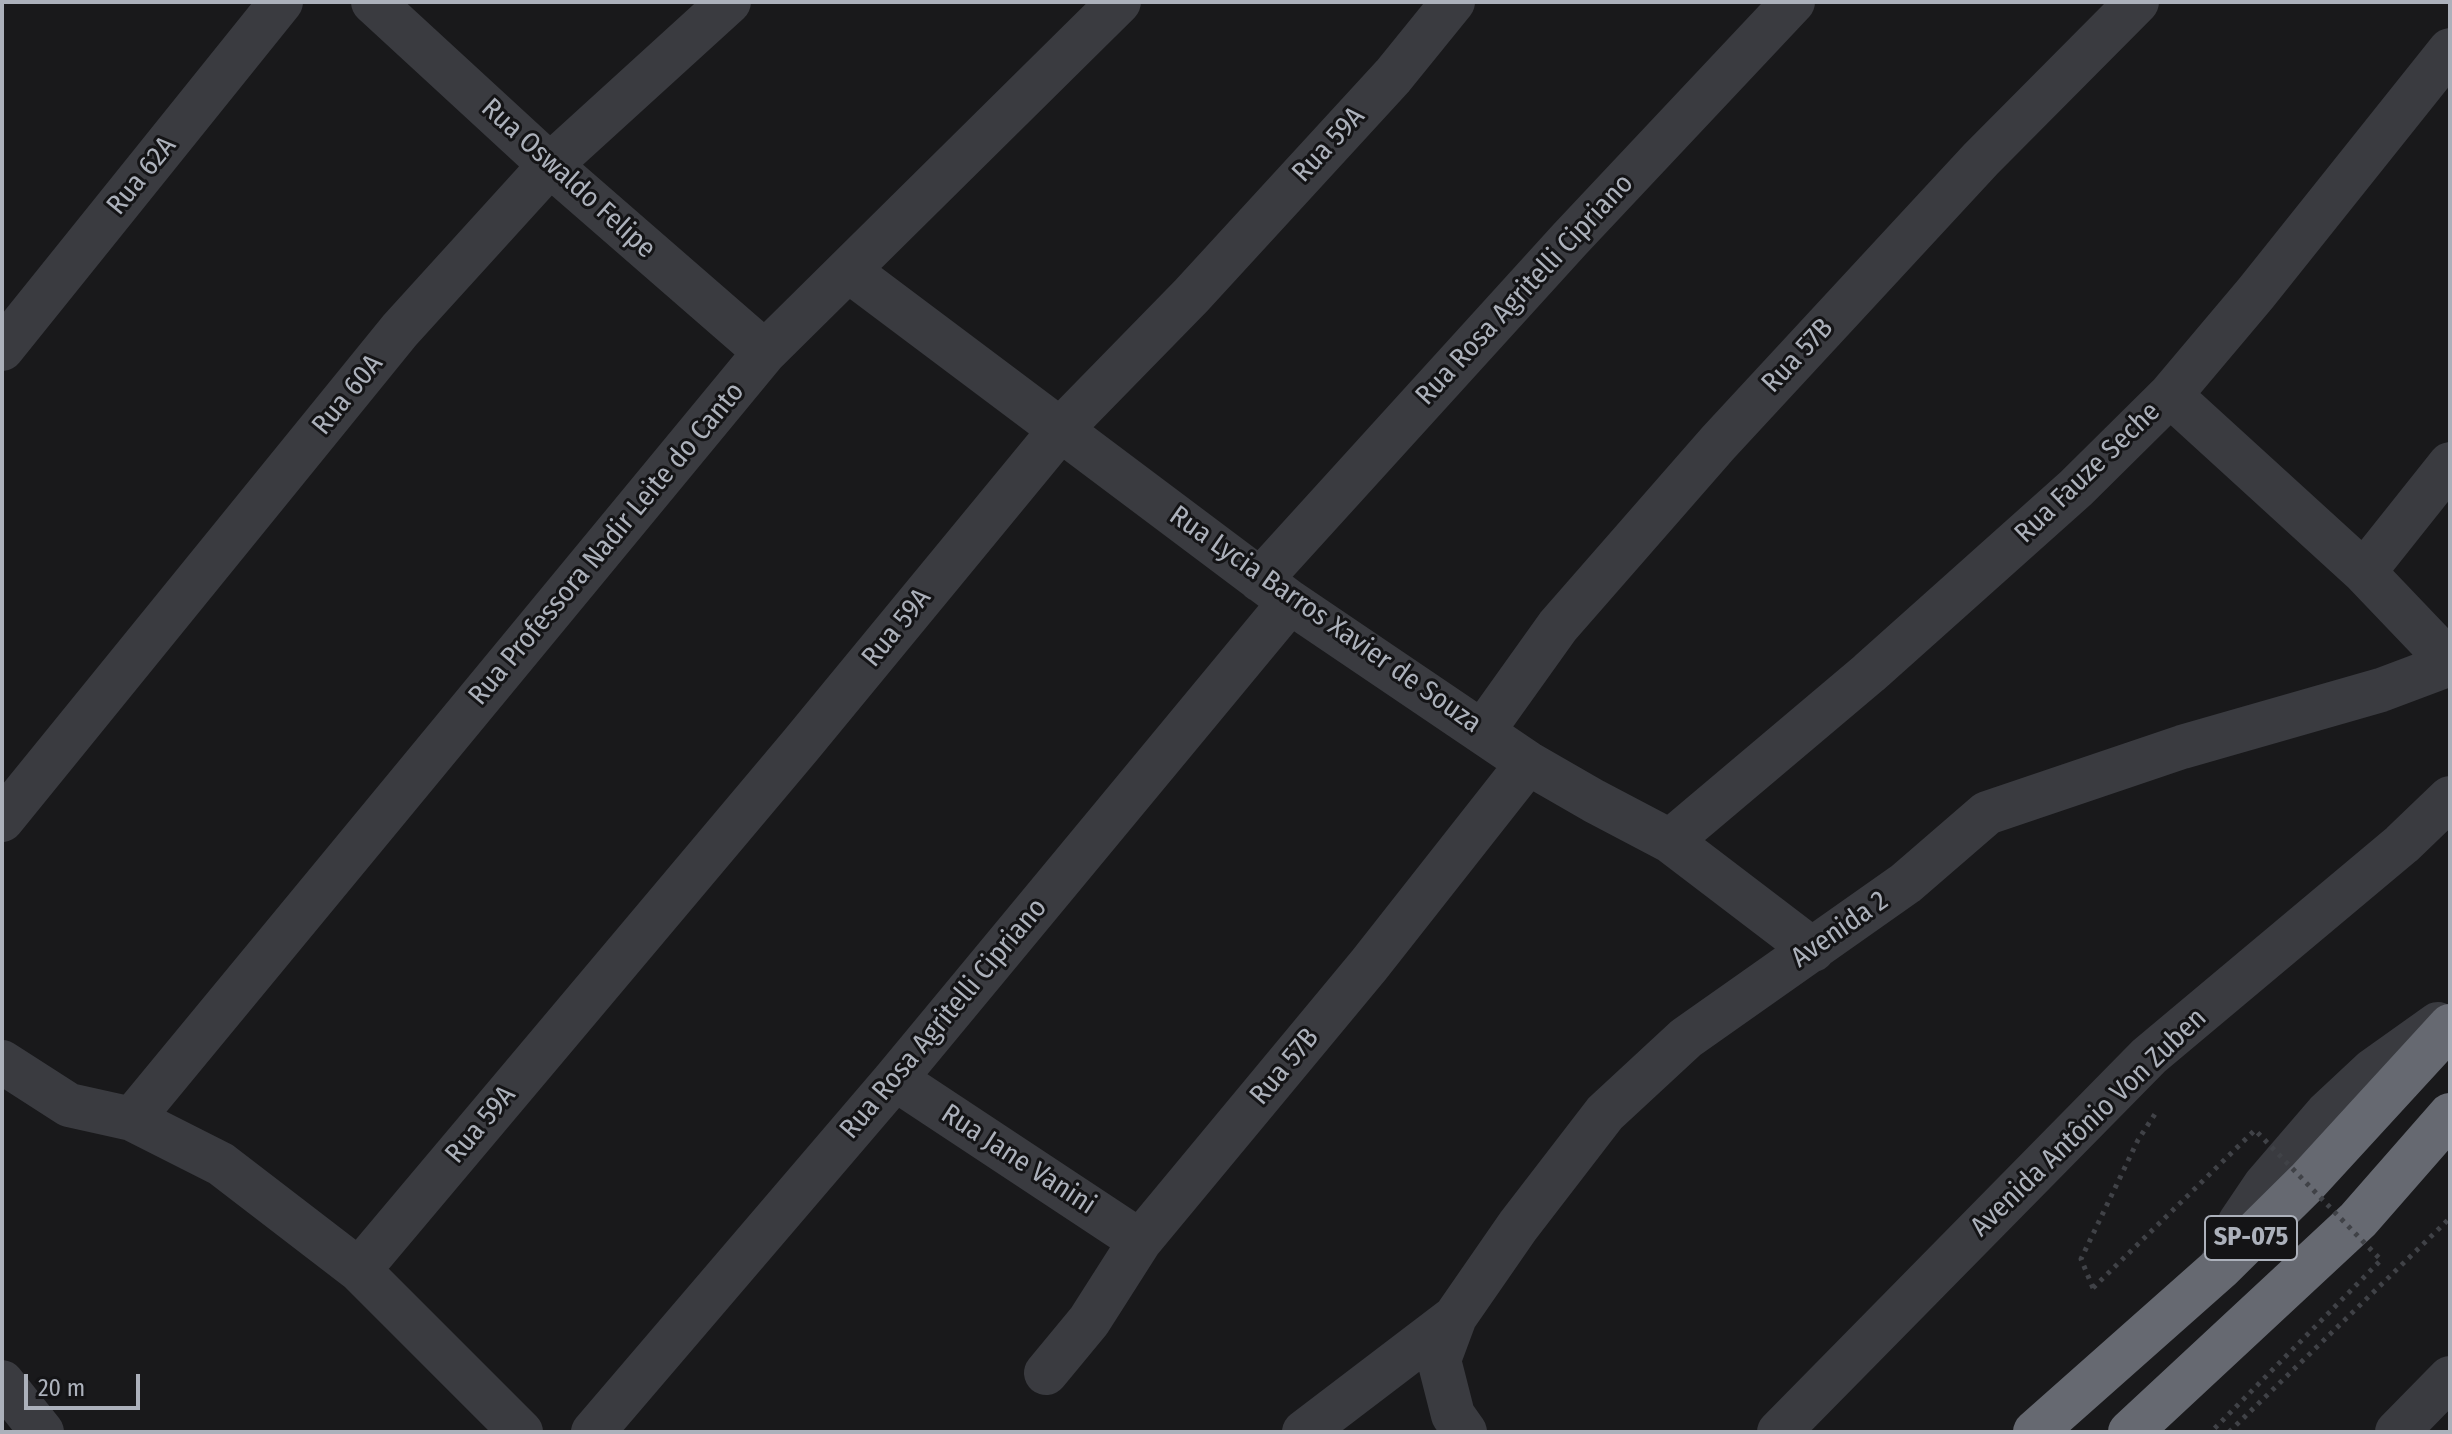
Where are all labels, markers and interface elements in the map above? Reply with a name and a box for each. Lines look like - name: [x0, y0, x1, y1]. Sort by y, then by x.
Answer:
- street label: Rua Oswaldo Felipe: [474, 92, 662, 266]
- street label: Rua 59A: [1286, 100, 1372, 190]
- street label: Rua 62A: [100, 130, 184, 222]
- street label: Rua Rosa Agritelli Cipriano: [1409, 167, 1641, 413]
- street label: Rua 57B: [1755, 312, 1841, 400]
- street label: Rua 60A: [306, 348, 390, 442]
- street label: Rua Professora Nadir Leite do Canto: [462, 376, 752, 712]
- street label: Rua Fauze Seche: [2008, 395, 2168, 551]
- street label: Rua Lycia Barros Xavier de Souza: [1163, 499, 1487, 741]
- street label: Rua 59A: [855, 582, 939, 674]
- street label: Avenida 2: [1785, 885, 1895, 975]
- street label: Rua Rosa Agritelli Cipriano: [834, 892, 1054, 1146]
- street label: Avenida Antônio Von Zuben: [1964, 1002, 2214, 1244]
- street label: Rua 57B: [1243, 1022, 1327, 1112]
- street label: Rua 59A: [439, 1079, 523, 1171]
- street label: Rua Jane Vanini: [935, 1098, 1101, 1222]
- road number: SP-075: [2205, 1216, 2297, 1260]
- scale bar: [28, 1358, 144, 1408]
- text: 20 m: [38, 1374, 85, 1402]

